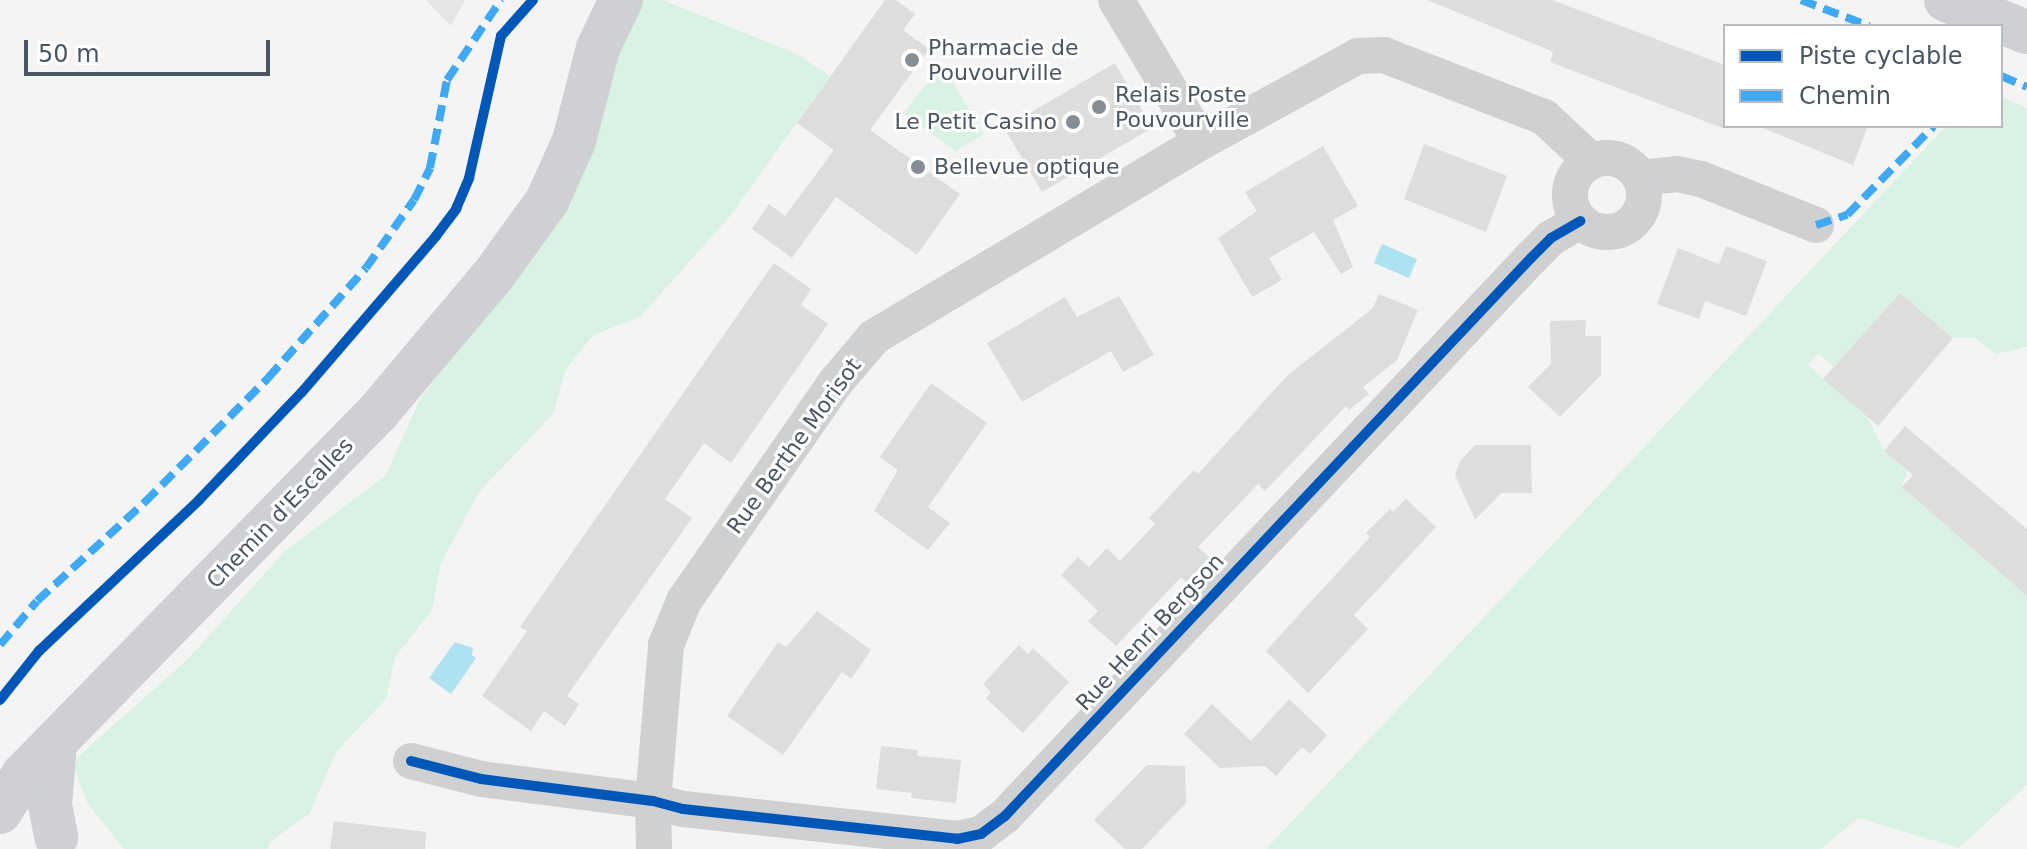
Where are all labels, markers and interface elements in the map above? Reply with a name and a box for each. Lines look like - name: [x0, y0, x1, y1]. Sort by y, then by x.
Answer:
- scale bar: [28, 24, 274, 74]
- legend: [1723, 24, 2003, 128]
- place label: Pharmacie de Pouvourville: [928, 34, 1078, 86]
- text: 50 m: [38, 40, 100, 68]
- text: Piste cyclable: [1799, 42, 1963, 70]
- marker: Pharmacie de Pouvourville: [903, 51, 921, 69]
- place label: Relais Poste Pouvourville: [1115, 81, 1249, 132]
- text: Chemin: [1799, 82, 1891, 110]
- marker: Relais Poste Pouvourville: [1090, 98, 1108, 116]
- place label: Le Petit Casino: [894, 109, 1057, 135]
- marker: Le Petit Casino: [1064, 113, 1082, 131]
- place label: Bellevue optique: [934, 154, 1119, 180]
- marker: Bellevue optique: [909, 158, 927, 176]
- street label: Rue Berthe Morisot: [721, 353, 867, 539]
- street label: Chemin d'Escalles: [201, 432, 359, 594]
- street label: Rue Henri Bergson: [1070, 548, 1230, 716]

